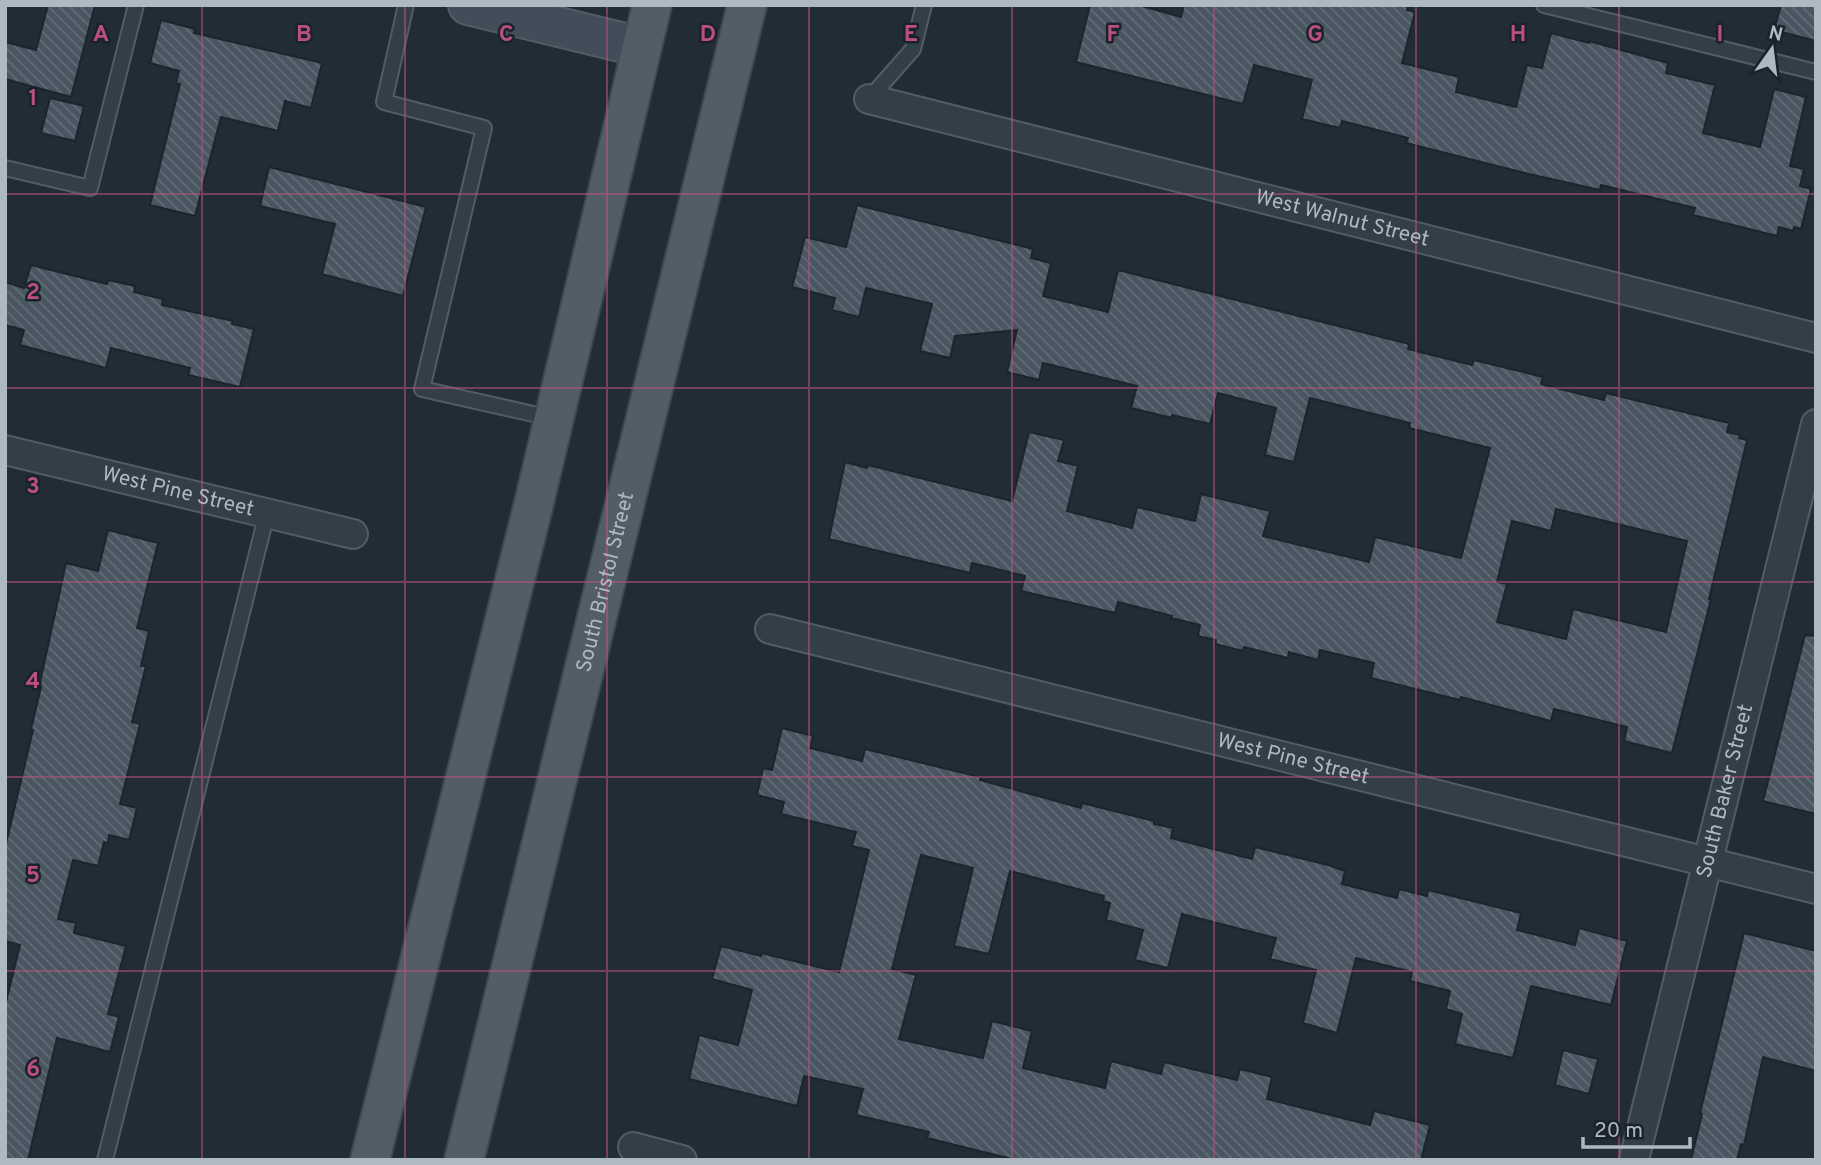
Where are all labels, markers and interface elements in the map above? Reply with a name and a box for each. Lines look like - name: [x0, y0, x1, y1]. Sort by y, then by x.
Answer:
- north arrow: [1737, 14, 1807, 84]
- text: A: [93, 21, 109, 50]
- text: B: [296, 21, 312, 50]
- text: C: [499, 21, 513, 50]
- text: D: [700, 21, 716, 50]
- text: E: [904, 21, 918, 50]
- text: F: [1106, 21, 1120, 50]
- text: G: [1307, 21, 1323, 50]
- text: H: [1510, 21, 1526, 50]
- text: I: [1717, 21, 1723, 50]
- text: N: [1766, 21, 1785, 48]
- text: 1: [28, 85, 38, 114]
- street label: West Walnut Street: [1252, 183, 1432, 253]
- text: 2: [26, 279, 40, 308]
- street label: West Pine Street: [99, 460, 257, 523]
- text: 3: [26, 473, 40, 502]
- street label: South Bristol Street: [571, 489, 641, 675]
- text: 4: [26, 668, 40, 697]
- street label: South Baker Street: [1691, 701, 1760, 881]
- street label: West Pine Street: [1214, 727, 1372, 791]
- text: 5: [26, 862, 40, 891]
- text: 6: [26, 1056, 40, 1085]
- scale bar: [1583, 1106, 1690, 1150]
- text: 20 m: [1594, 1118, 1643, 1145]

